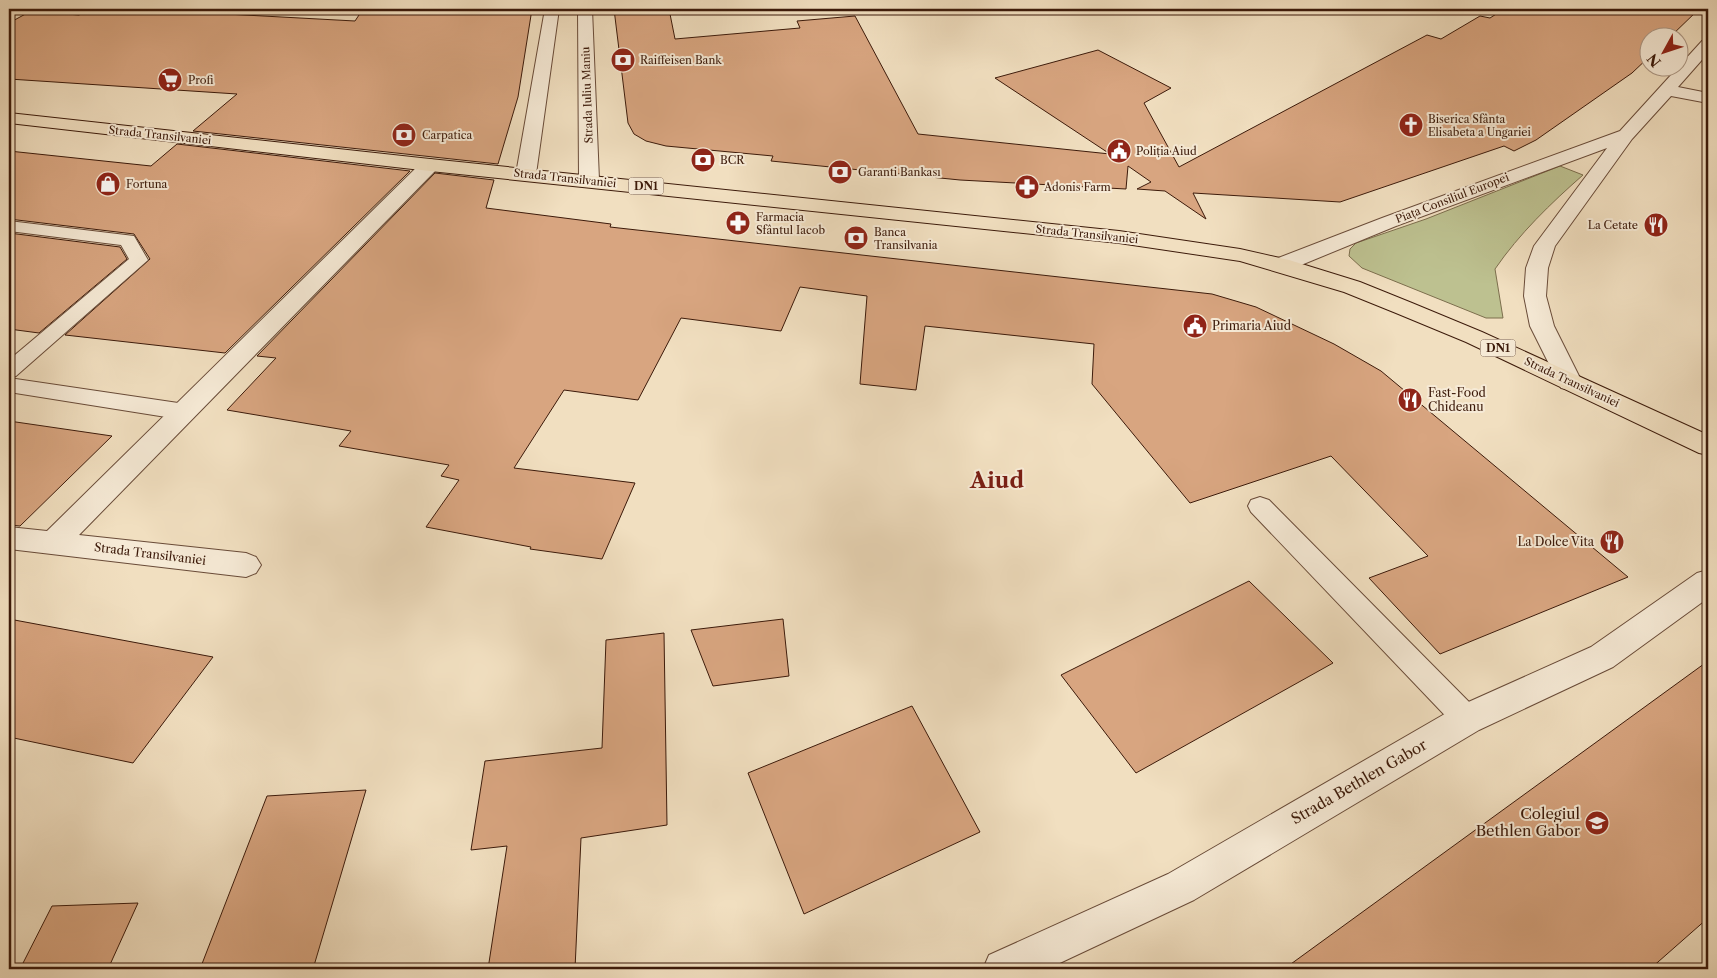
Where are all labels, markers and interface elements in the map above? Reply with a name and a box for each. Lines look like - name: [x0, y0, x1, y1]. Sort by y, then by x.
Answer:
- north arrow: [1640, 28, 1690, 78]
- street label: Strada Iuliu Maniu: [578, 46, 596, 144]
- bank icon: Raiffeisen Bank: [610, 47, 636, 73]
- text: N: [1643, 50, 1665, 71]
- place label: Raiffeisen Bank: [640, 53, 722, 67]
- supermarket icon: Profi: [157, 67, 183, 93]
- place label: Profi: [188, 73, 213, 87]
- church icon: Biserica Sfânta Elisabeta a Ungariei: [1398, 112, 1424, 138]
- place label: Biserica Sfânta Elisabeta a Ungariei: [1428, 112, 1531, 139]
- bank icon: Carpatica: [391, 122, 417, 148]
- street label: Strada Transilvaniei: [108, 123, 213, 147]
- place label: Carpatica: [422, 128, 473, 142]
- public building icon: Poliția Aiud: [1106, 138, 1132, 164]
- place label: Poliția Aiud: [1136, 144, 1197, 158]
- bank icon: BCR: [690, 147, 716, 173]
- place label: BCR: [720, 153, 745, 167]
- bank icon: Garanti Bankası: [827, 159, 853, 185]
- place label: Garanti Bankası: [858, 165, 941, 179]
- street label: Strada Transilvaniei: [513, 166, 618, 190]
- street label: Piața Consiliul Europei: [1393, 170, 1511, 226]
- shop icon: Fortuna: [95, 171, 121, 197]
- pharmacy icon: Adonis Farm: [1014, 174, 1040, 200]
- place label: Fortuna: [126, 177, 168, 191]
- road number: DN1: [628, 178, 664, 195]
- place label: Adonis Farm: [1043, 180, 1112, 194]
- pharmacy icon: Farmacia Sfântul Iacob: [725, 210, 751, 236]
- place label: Farmacia Sfântul Iacob: [756, 210, 825, 237]
- restaurant icon: La Cetate: [1643, 212, 1669, 238]
- place label: La Cetate: [1588, 218, 1638, 232]
- street label: Strada Transilvaniei: [1035, 222, 1140, 246]
- bank icon: Banca Transilvania: [843, 225, 869, 251]
- place label: Banca Transilvania: [874, 225, 938, 252]
- public building icon: Primaria Aiud: [1182, 313, 1208, 339]
- place label: Primaria Aiud: [1212, 318, 1292, 333]
- road number: DN1: [1480, 339, 1516, 356]
- street label: Strada Transilvaniei: [1522, 354, 1622, 410]
- place label: Fast-Food Chideanu: [1428, 385, 1486, 414]
- restaurant icon: Fast-Food Chideanu: [1397, 387, 1423, 413]
- district label: Aiud: [969, 467, 1024, 494]
- restaurant icon: La Dolce Vita: [1599, 529, 1625, 555]
- place label: La Dolce Vita: [1517, 534, 1595, 549]
- street label: Strada Transilvaniei: [93, 539, 207, 568]
- street label: Strada Bethlen Gabor: [1287, 735, 1431, 828]
- place label: Colegiul Bethlen Gabor: [1476, 804, 1581, 840]
- school or university icon: Colegiul Bethlen Gabor: [1584, 810, 1610, 836]

